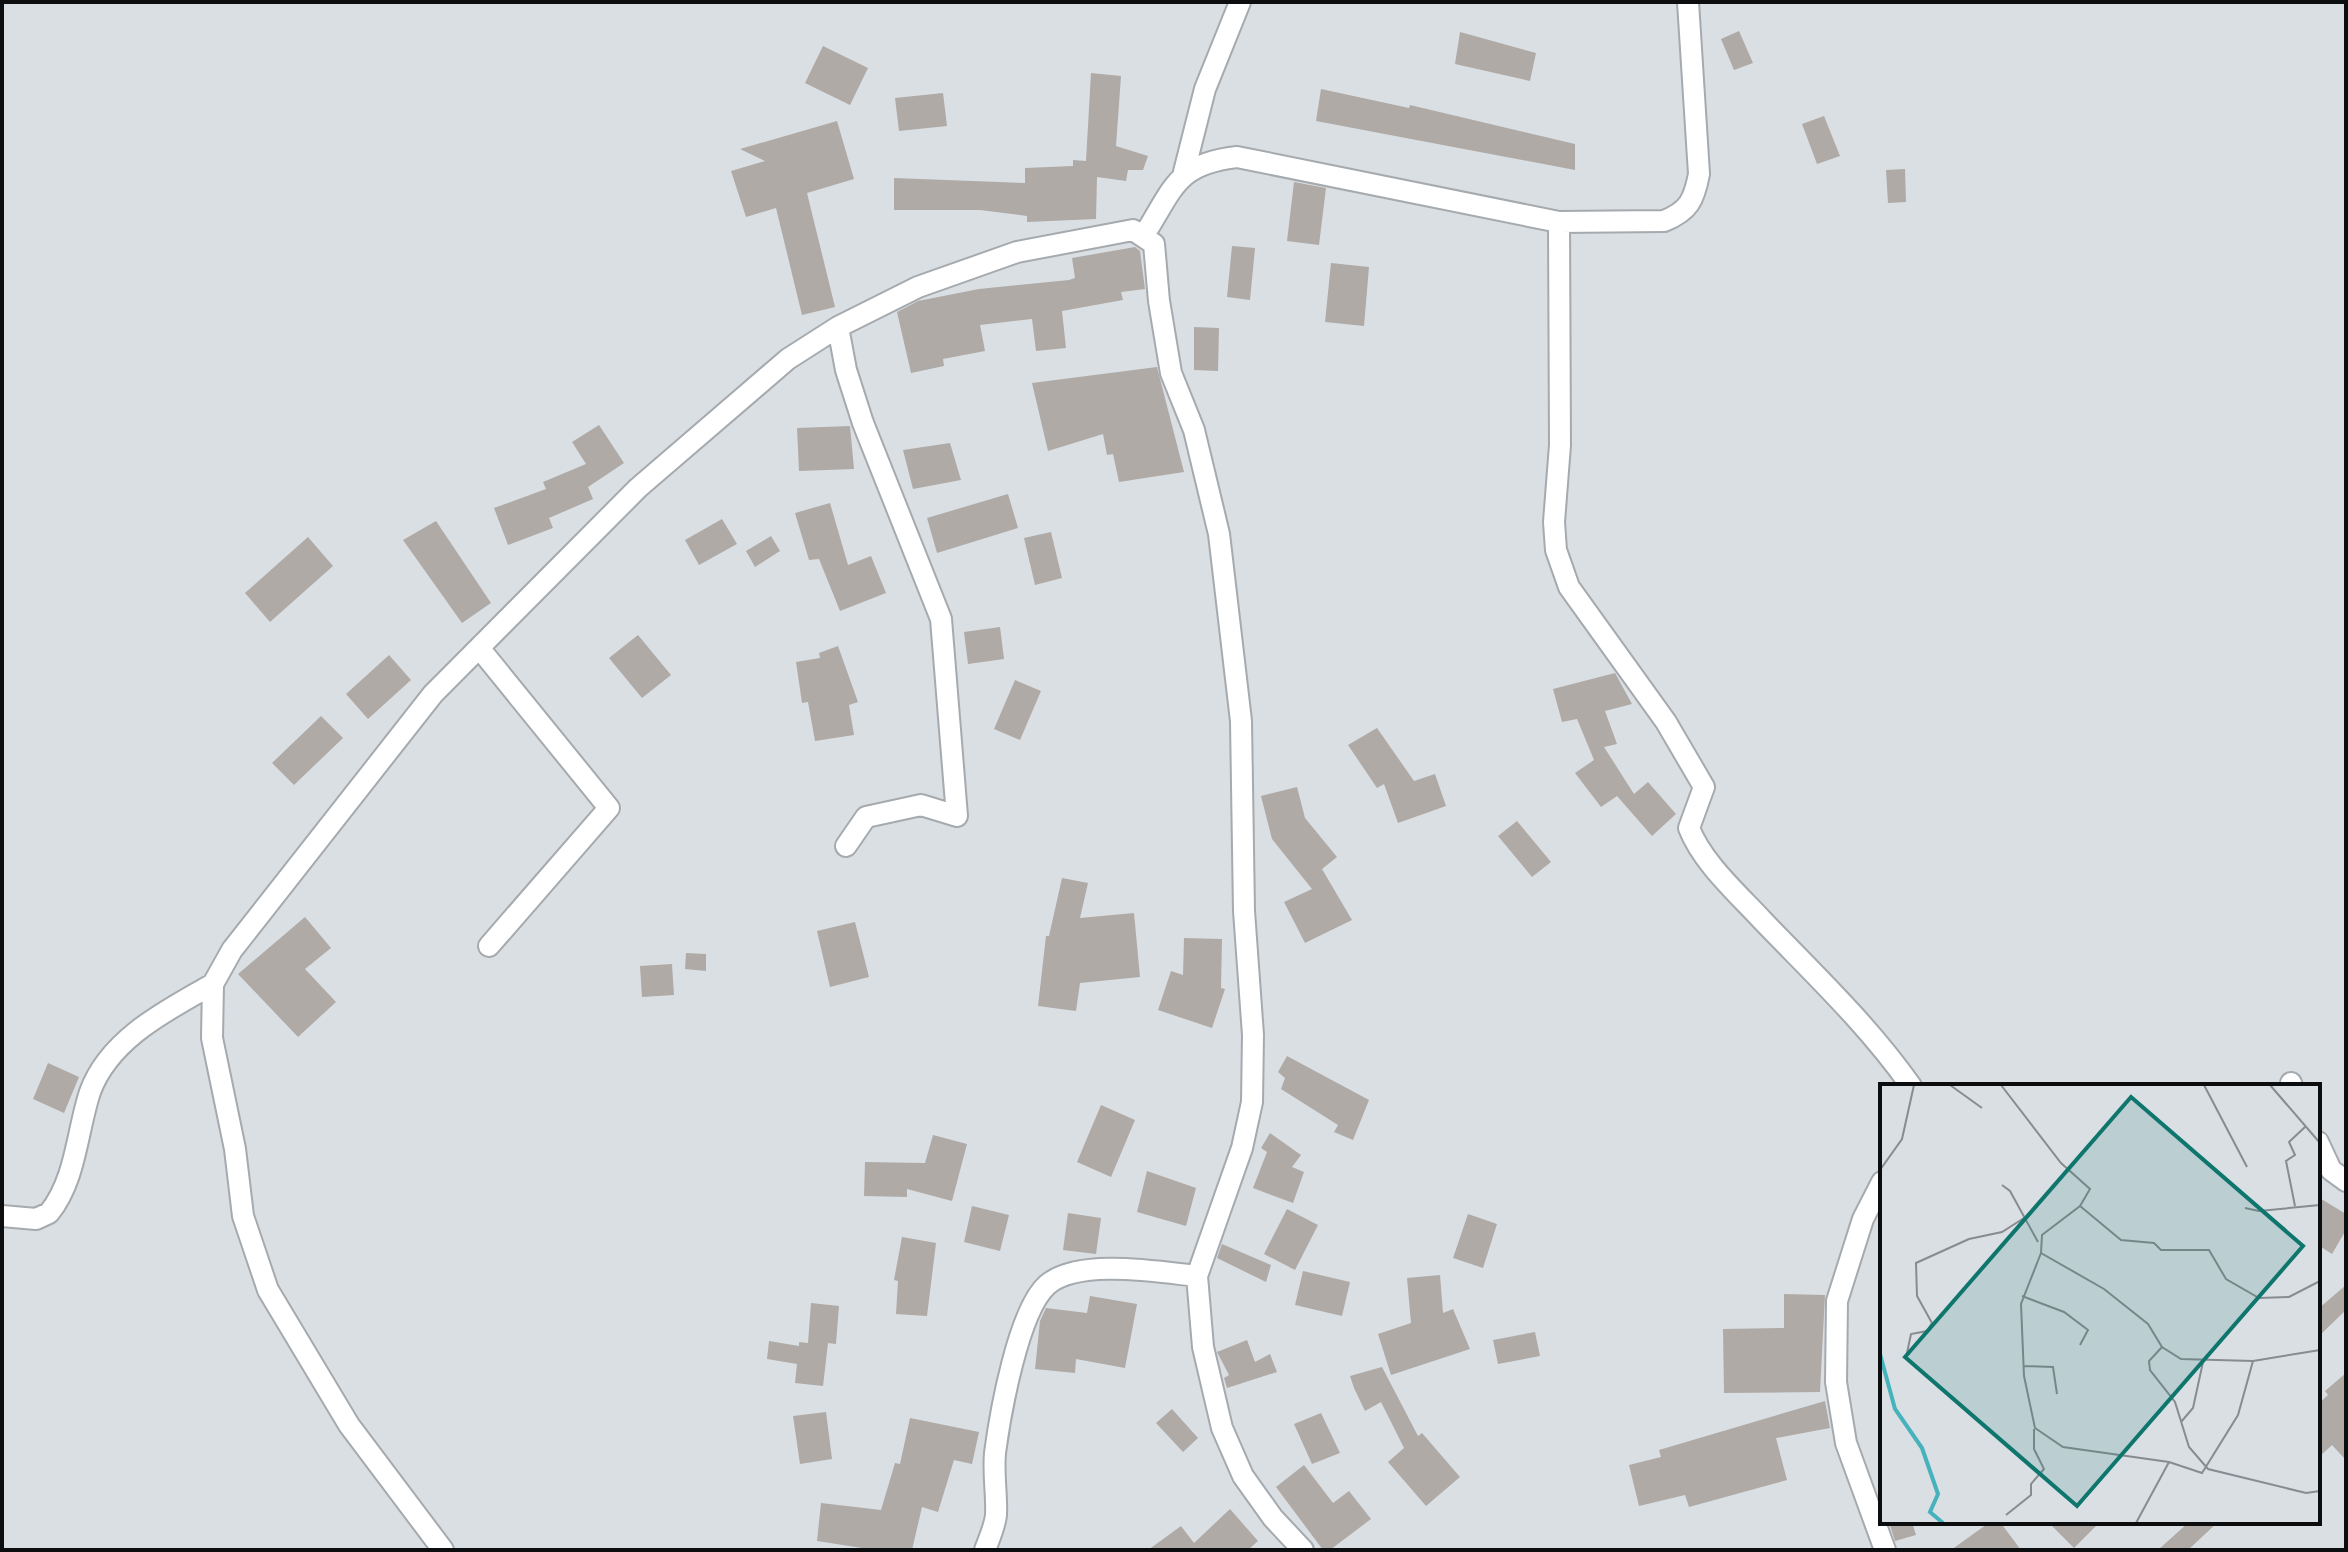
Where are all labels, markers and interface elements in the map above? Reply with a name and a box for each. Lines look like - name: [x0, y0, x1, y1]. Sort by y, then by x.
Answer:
- inset map: [1880, 1084, 2320, 1524]

